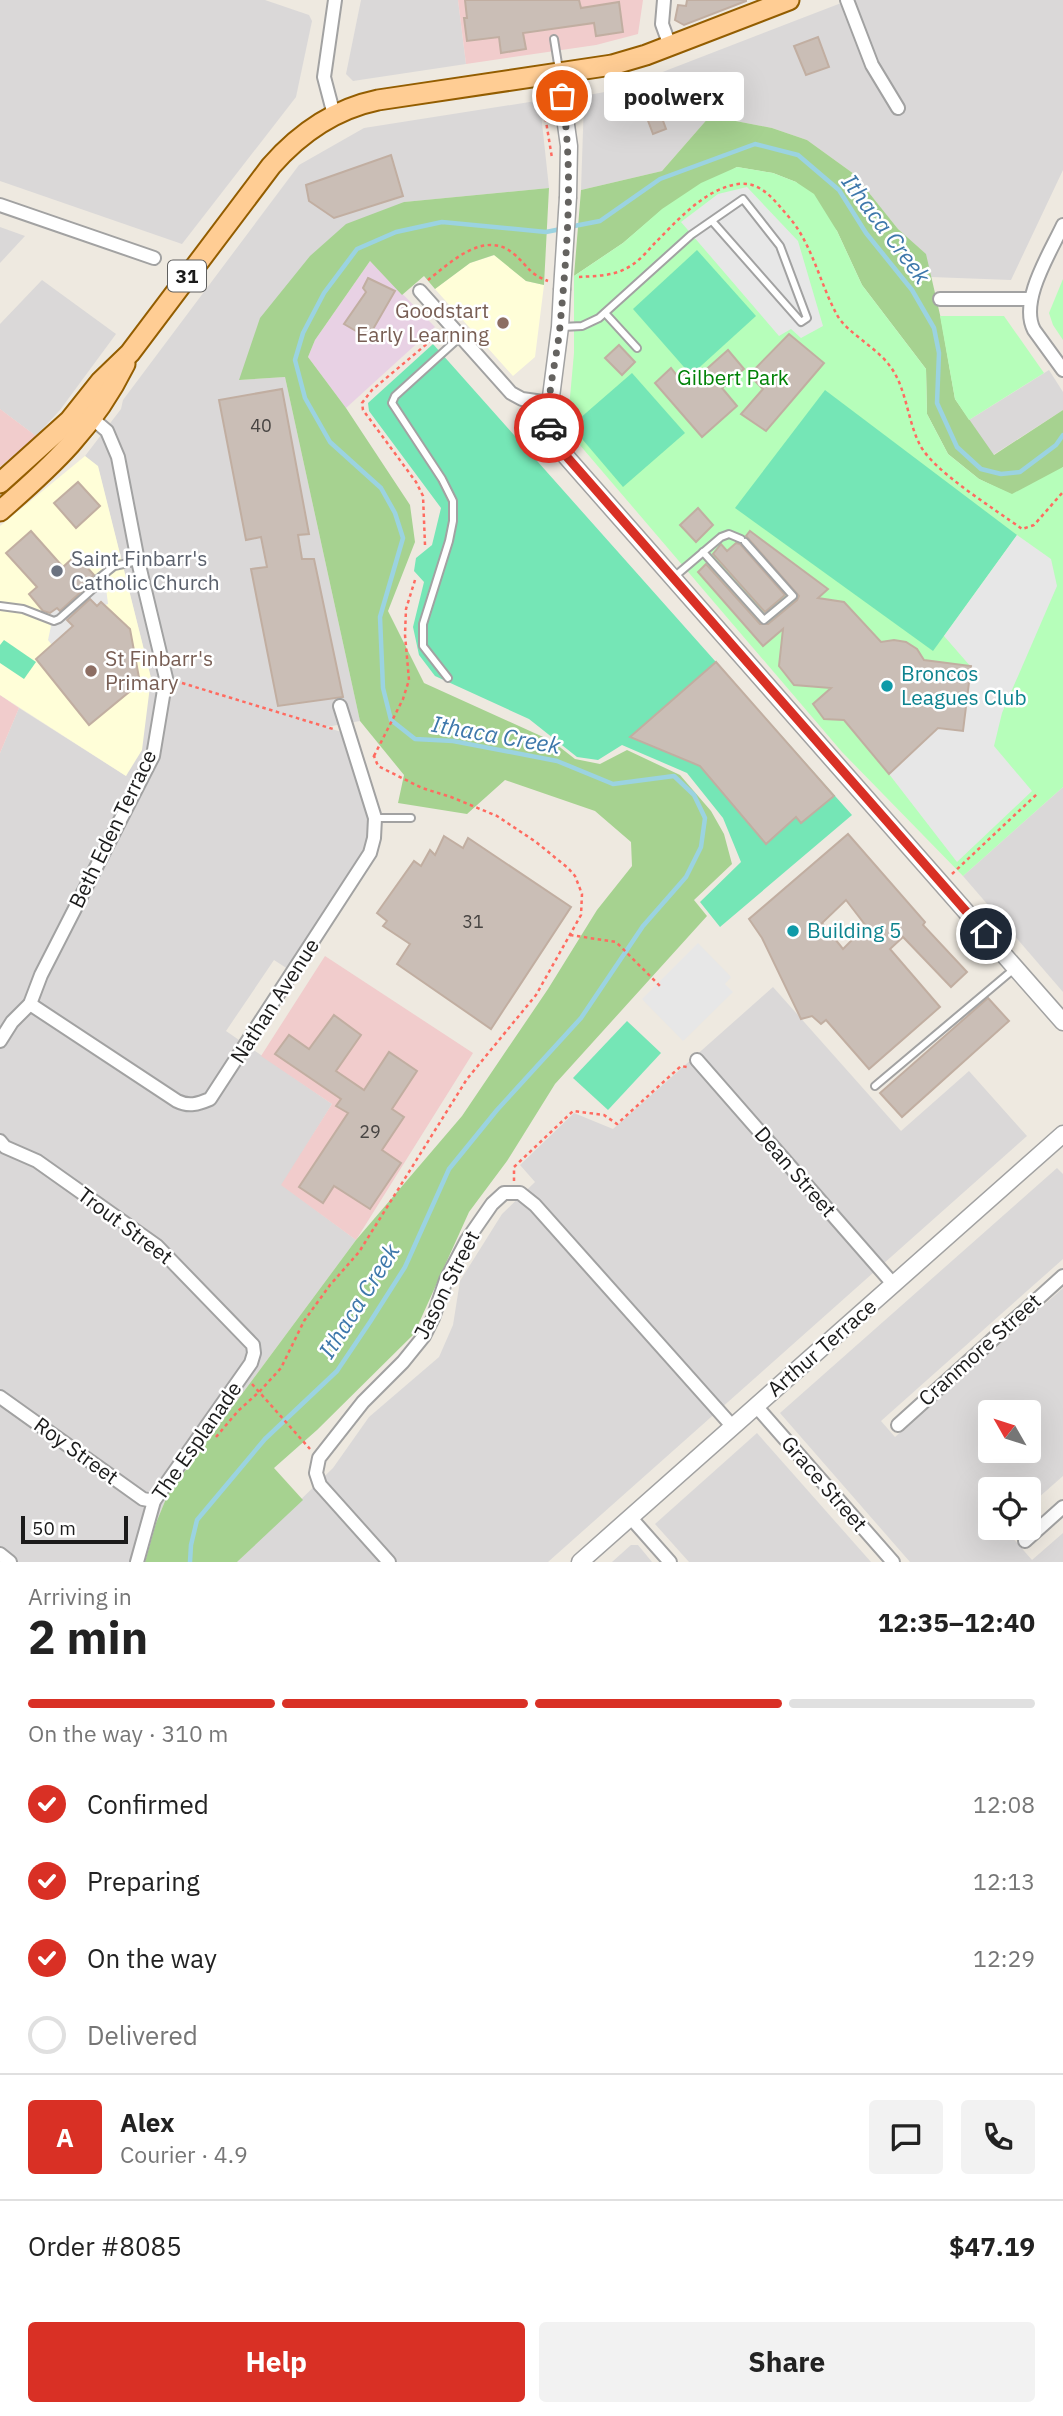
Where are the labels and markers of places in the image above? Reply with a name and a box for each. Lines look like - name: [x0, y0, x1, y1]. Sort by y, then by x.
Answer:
- pin: [532, 66, 592, 126]
- callout: poolwerx: [604, 72, 744, 120]
- place label: Goodstart Early Learning: [356, 296, 489, 348]
- marker: Goodstart Early Learning: [495, 315, 511, 331]
- place label: Saint Finbarr's Catholic Church: [71, 544, 220, 596]
- marker: Saint Finbarr's Catholic Church: [49, 563, 65, 579]
- place label: St Finbarr's Primary: [105, 644, 213, 696]
- place label: Broncos Leagues Club: [901, 659, 1027, 711]
- marker: St Finbarr's Primary: [83, 663, 99, 679]
- marker: Broncos Leagues Club: [879, 678, 895, 694]
- pin: [956, 904, 1016, 964]
- place label: Building 5: [807, 916, 902, 944]
- marker: Building 5: [785, 923, 801, 939]

